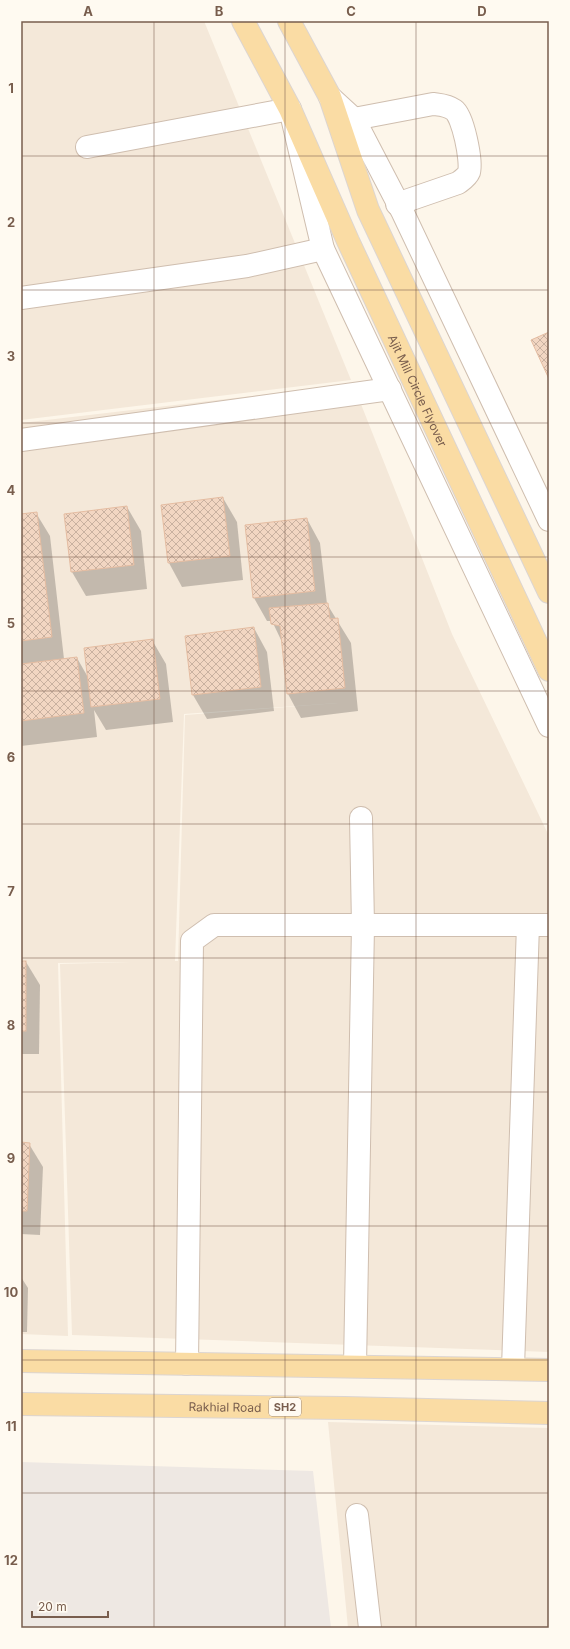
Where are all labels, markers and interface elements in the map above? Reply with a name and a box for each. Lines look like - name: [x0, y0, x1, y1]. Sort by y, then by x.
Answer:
- text: A: [83, 3, 93, 19]
- text: B: [215, 3, 224, 19]
- text: C: [346, 3, 356, 19]
- text: D: [477, 3, 487, 19]
- text: 1: [8, 80, 14, 96]
- text: 2: [7, 214, 15, 230]
- street label: Ajit Mill Circle Flyover: [385, 332, 451, 449]
- text: 3: [7, 348, 15, 364]
- text: 4: [7, 482, 16, 498]
- text: 5: [7, 615, 15, 631]
- text: 6: [7, 749, 15, 765]
- text: 7: [7, 883, 15, 899]
- text: 8: [7, 1017, 15, 1033]
- text: 9: [7, 1150, 15, 1166]
- text: 10: [4, 1284, 18, 1300]
- road number: SH2: [269, 1398, 301, 1416]
- street label: Rakhial Road: [188, 1399, 262, 1414]
- text: 11: [5, 1418, 17, 1434]
- text: 12: [4, 1552, 18, 1568]
- scale bar: [32, 1593, 108, 1619]
- text: 20 m: [38, 1599, 67, 1614]

